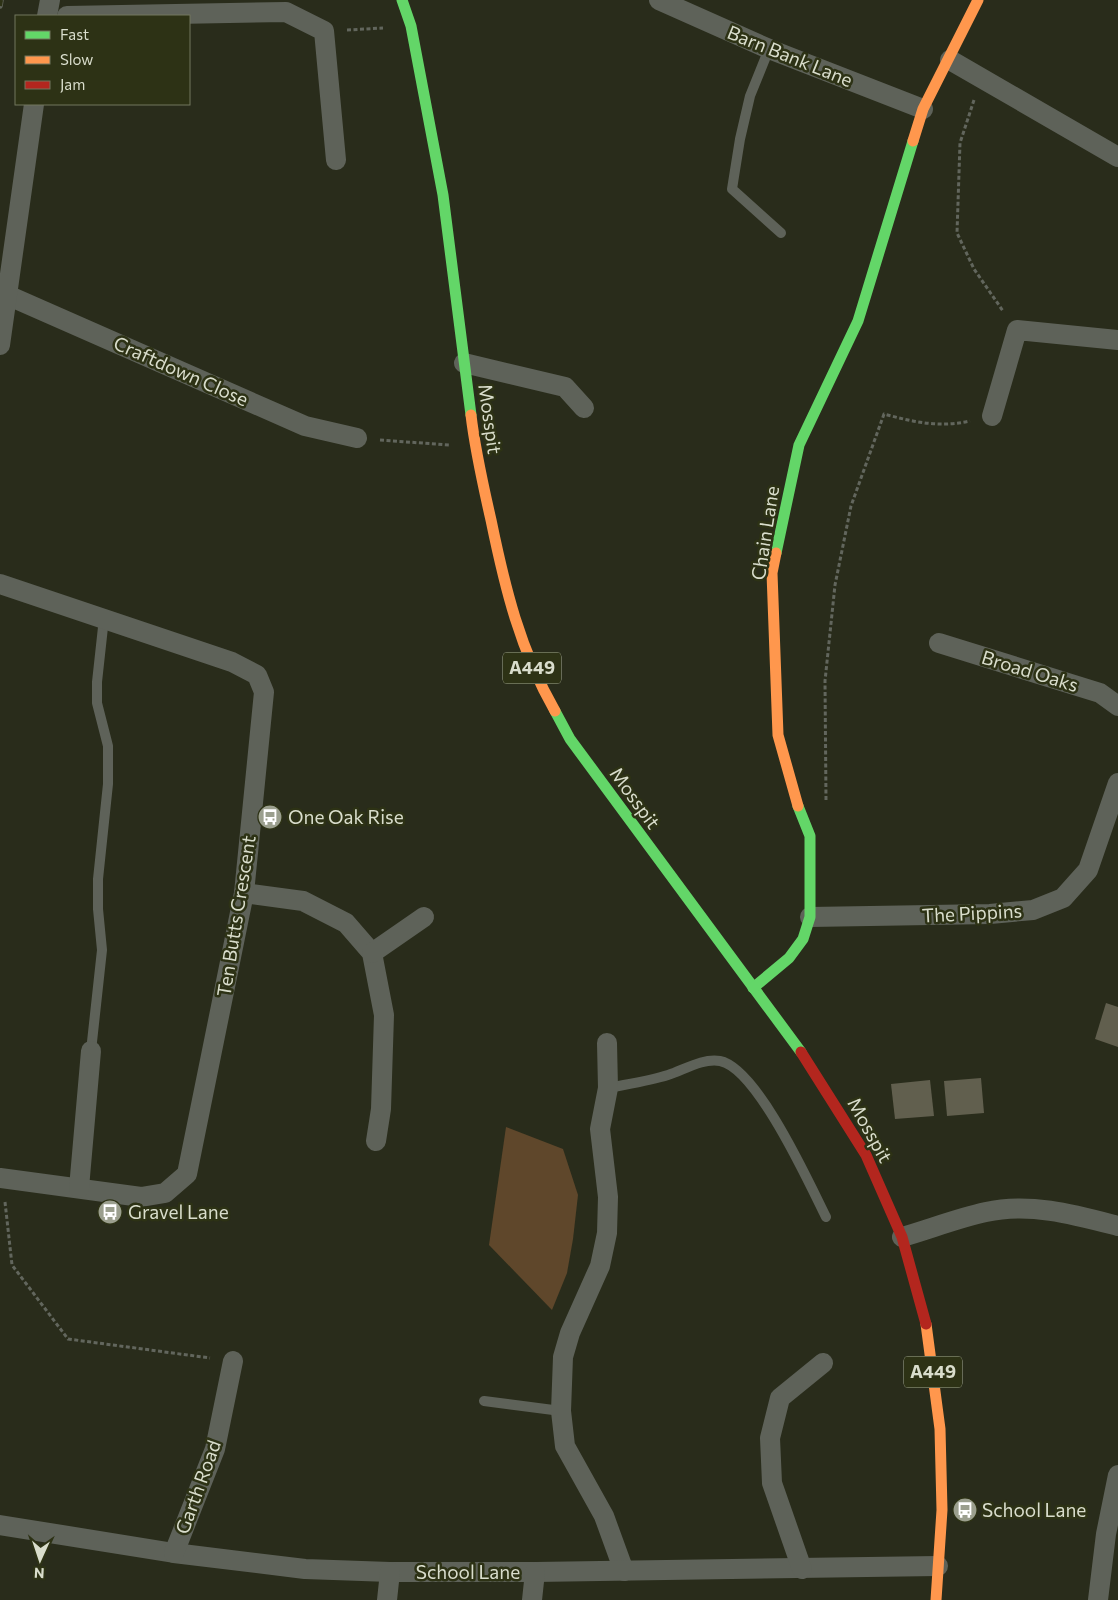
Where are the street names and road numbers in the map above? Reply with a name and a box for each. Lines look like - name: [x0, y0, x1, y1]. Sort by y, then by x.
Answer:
- street label: Barn Bank Lane: [724, 20, 856, 91]
- street label: Craftdown Close: [110, 331, 252, 411]
- street label: Mosspit: [474, 382, 507, 456]
- street label: Chain Lane: [746, 484, 783, 582]
- street label: Broad Oaks: [979, 645, 1081, 696]
- road number: A449: [503, 652, 561, 684]
- street label: Mosspit: [605, 762, 666, 833]
- street label: Ten Butts Crescent: [211, 833, 260, 998]
- street label: The Pippins: [921, 898, 1023, 927]
- street label: Mosspit: [843, 1093, 898, 1166]
- road number: A449: [904, 1356, 962, 1388]
- street label: Garth Road: [170, 1437, 225, 1537]
- street label: School Lane: [416, 1560, 520, 1583]

